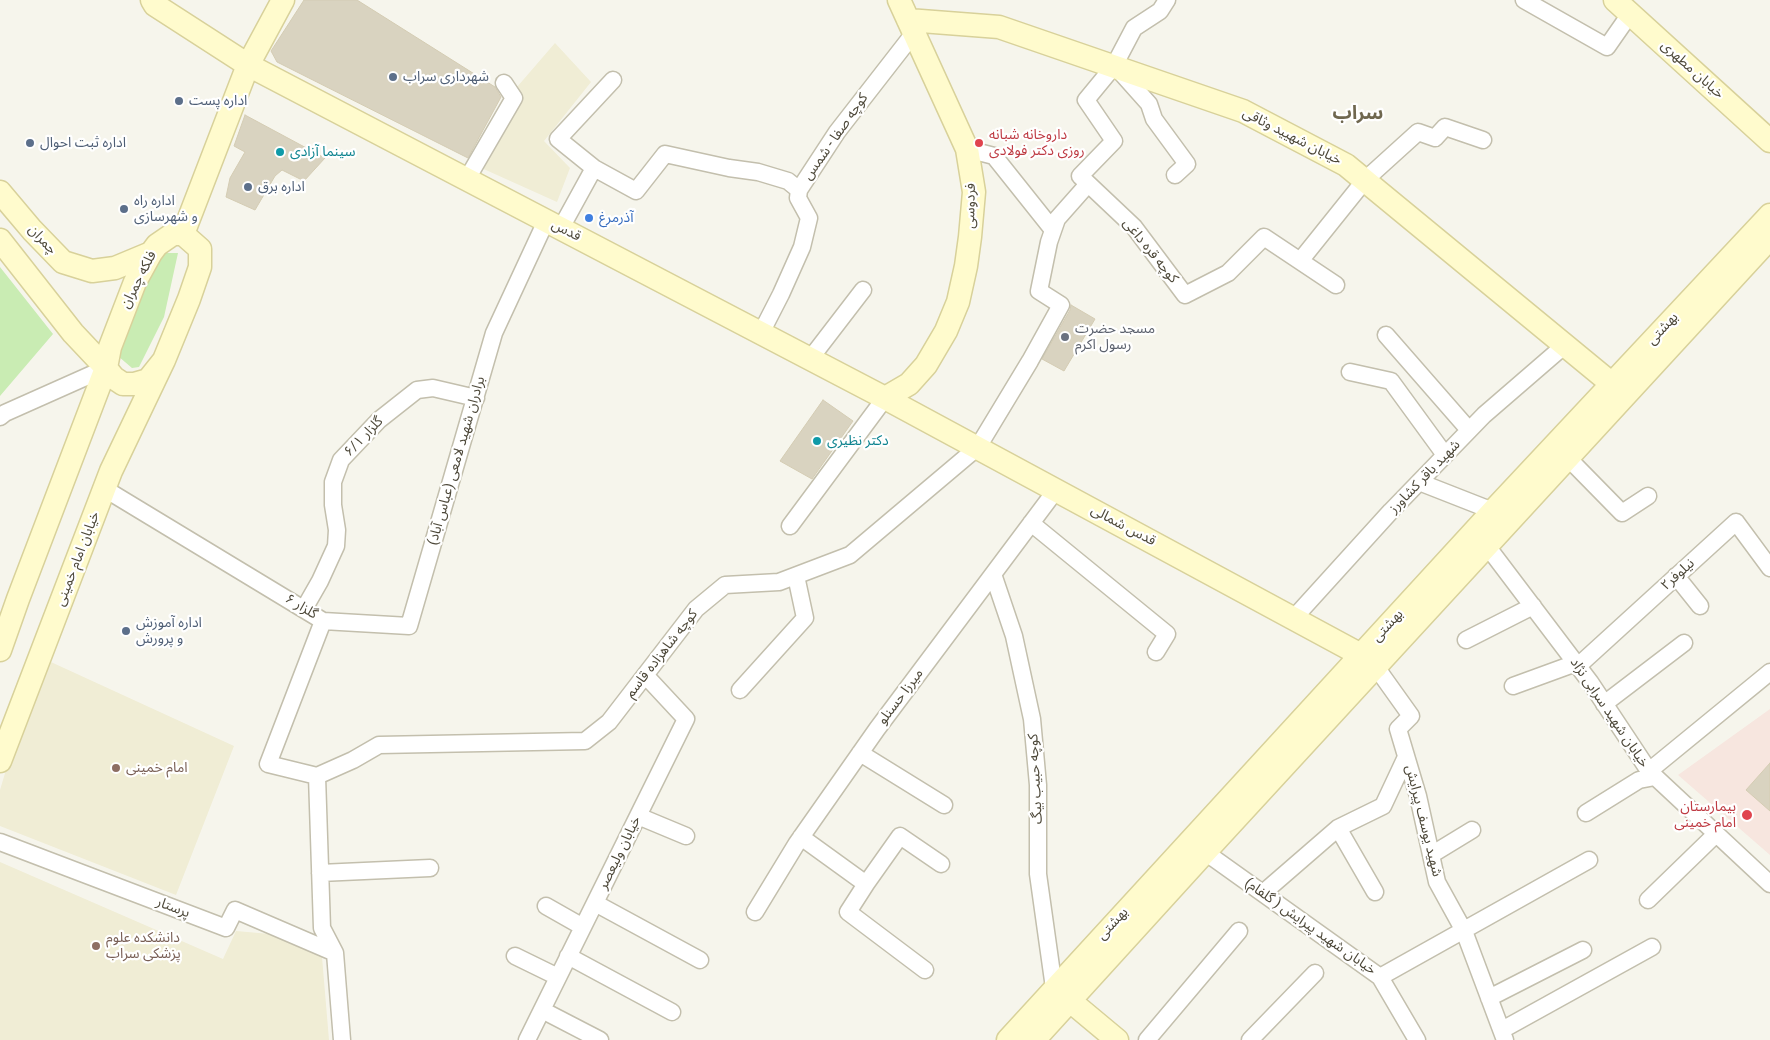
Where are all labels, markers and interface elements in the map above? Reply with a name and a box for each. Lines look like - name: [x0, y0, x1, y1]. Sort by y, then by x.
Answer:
- street label: خیابان مطهری: [1657, 37, 1727, 103]
- place label: شهرداری سراب: [403, 69, 489, 85]
- marker: شهرداری سراب: [387, 71, 399, 83]
- street label: کوچه صفا - شمس: [800, 90, 872, 184]
- place label: اداره پست: [189, 93, 247, 109]
- marker: اداره پست: [173, 95, 185, 107]
- district label: سراب: [1333, 103, 1383, 125]
- street label: خیابان شهیید وثاقی: [1240, 105, 1344, 169]
- place label: داروخانه شبانه روزی دکتر فولادی: [989, 127, 1085, 160]
- place label: اداره ثبت احوال: [40, 135, 126, 151]
- marker: اداره ثبت احوال: [24, 137, 36, 149]
- marker: داروخانه شبانه روزی دکتر فولادی: [973, 137, 985, 149]
- place label: سینما آزادی: [290, 144, 355, 160]
- marker: سینما آزادی: [274, 146, 286, 158]
- place label: اداره برق: [258, 179, 305, 195]
- marker: اداره برق: [242, 181, 254, 193]
- street label: فردوسی: [962, 183, 980, 229]
- place label: اداره راه و شهرسازی: [134, 193, 198, 226]
- marker: اداره راه و شهرسازی: [118, 203, 130, 215]
- place label: آذرمرغ: [599, 210, 634, 226]
- marker: آذرمرغ: [583, 212, 595, 224]
- street label: کوچه قره داغی: [1119, 215, 1181, 287]
- street label: قدس: [549, 217, 583, 245]
- street label: چمران: [24, 222, 60, 258]
- street label: فلکه چمران: [117, 248, 161, 312]
- street label: بهشتی: [1644, 309, 1682, 349]
- place label: مسجد حضرت رسول اکرم: [1075, 321, 1155, 354]
- marker: مسجد حضرت رسول اکرم: [1059, 331, 1071, 343]
- street label: برادران شهید لامعی (عباس آباد): [425, 375, 489, 547]
- street label: گلزار ۶/۱: [341, 414, 387, 460]
- place label: دکتر نظیری: [827, 433, 889, 449]
- marker: دکتر نظیری: [811, 435, 823, 447]
- street label: شهید باقر کشاورز: [1386, 437, 1464, 517]
- street label: قدس شمالی: [1088, 502, 1158, 550]
- street label: خیابان امام خمینی: [52, 509, 104, 609]
- street label: نیلوفر۲: [1658, 556, 1698, 594]
- street label: گلزار ۶: [282, 591, 320, 623]
- street label: کوچه شاهزاده قاسم: [622, 606, 702, 702]
- street label: بهشتی: [1369, 606, 1407, 646]
- place label: اداره آموزش و پرورش: [136, 615, 202, 648]
- marker: اداره آموزش و پرورش: [120, 625, 132, 637]
- street label: خیابان شهید سرابی نژاد: [1566, 655, 1652, 771]
- street label: میرزا حسنلو: [875, 666, 927, 728]
- street label: کوچه حبیب بیگ: [1025, 733, 1047, 825]
- place label: امام خمینی: [126, 760, 188, 776]
- marker: امام خمینی: [110, 762, 122, 774]
- street label: شهید یوسف پیرایش: [1401, 763, 1445, 879]
- place label: بیمارستان امام خمینی: [1674, 799, 1736, 832]
- marker: بیمارستان امام خمینی: [1740, 808, 1754, 822]
- street label: خیابان ولیعصر: [595, 814, 645, 892]
- street label: خیابان شهید پیرایش ( گلفام): [1241, 875, 1379, 979]
- street label: پرستار: [154, 894, 192, 922]
- street label: بهشتی: [1094, 904, 1132, 944]
- place label: دانشکده علوم پزشکی سراب: [106, 930, 181, 962]
- marker: دانشکده علوم پزشکی سراب: [90, 940, 102, 952]

